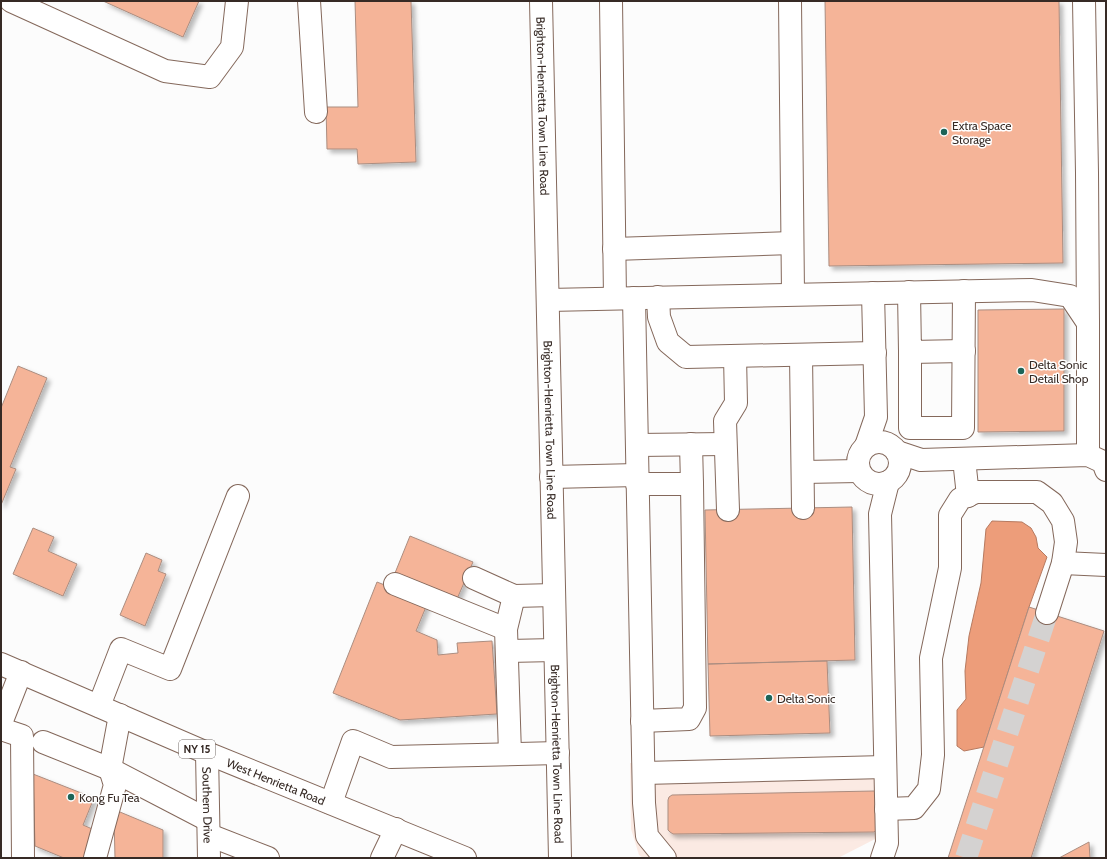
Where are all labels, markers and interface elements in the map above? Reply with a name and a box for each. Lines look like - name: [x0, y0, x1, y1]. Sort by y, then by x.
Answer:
- street label: Brighton-Henrietta Town Line Road: [534, 16, 553, 196]
- place label: Extra Space Storage: [952, 118, 1011, 147]
- marker: Extra Space Storage: [939, 127, 949, 137]
- street label: Brighton-Henrietta Town Line Road: [541, 340, 560, 519]
- place label: Delta Sonic Detail Shop: [1029, 357, 1089, 386]
- marker: Delta Sonic Detail Shop: [1016, 366, 1026, 376]
- street label: Brighton-Henrietta Town Line Road: [548, 664, 567, 843]
- place label: Delta Sonic: [777, 691, 836, 706]
- marker: Delta Sonic: [764, 693, 774, 703]
- road number: NY 15: [179, 740, 215, 758]
- street label: West Henrietta Road: [225, 754, 328, 808]
- street label: Southern Drive: [200, 766, 216, 844]
- place label: Kong Fu Tea: [79, 790, 140, 805]
- marker: Kong Fu Tea: [66, 792, 76, 802]

